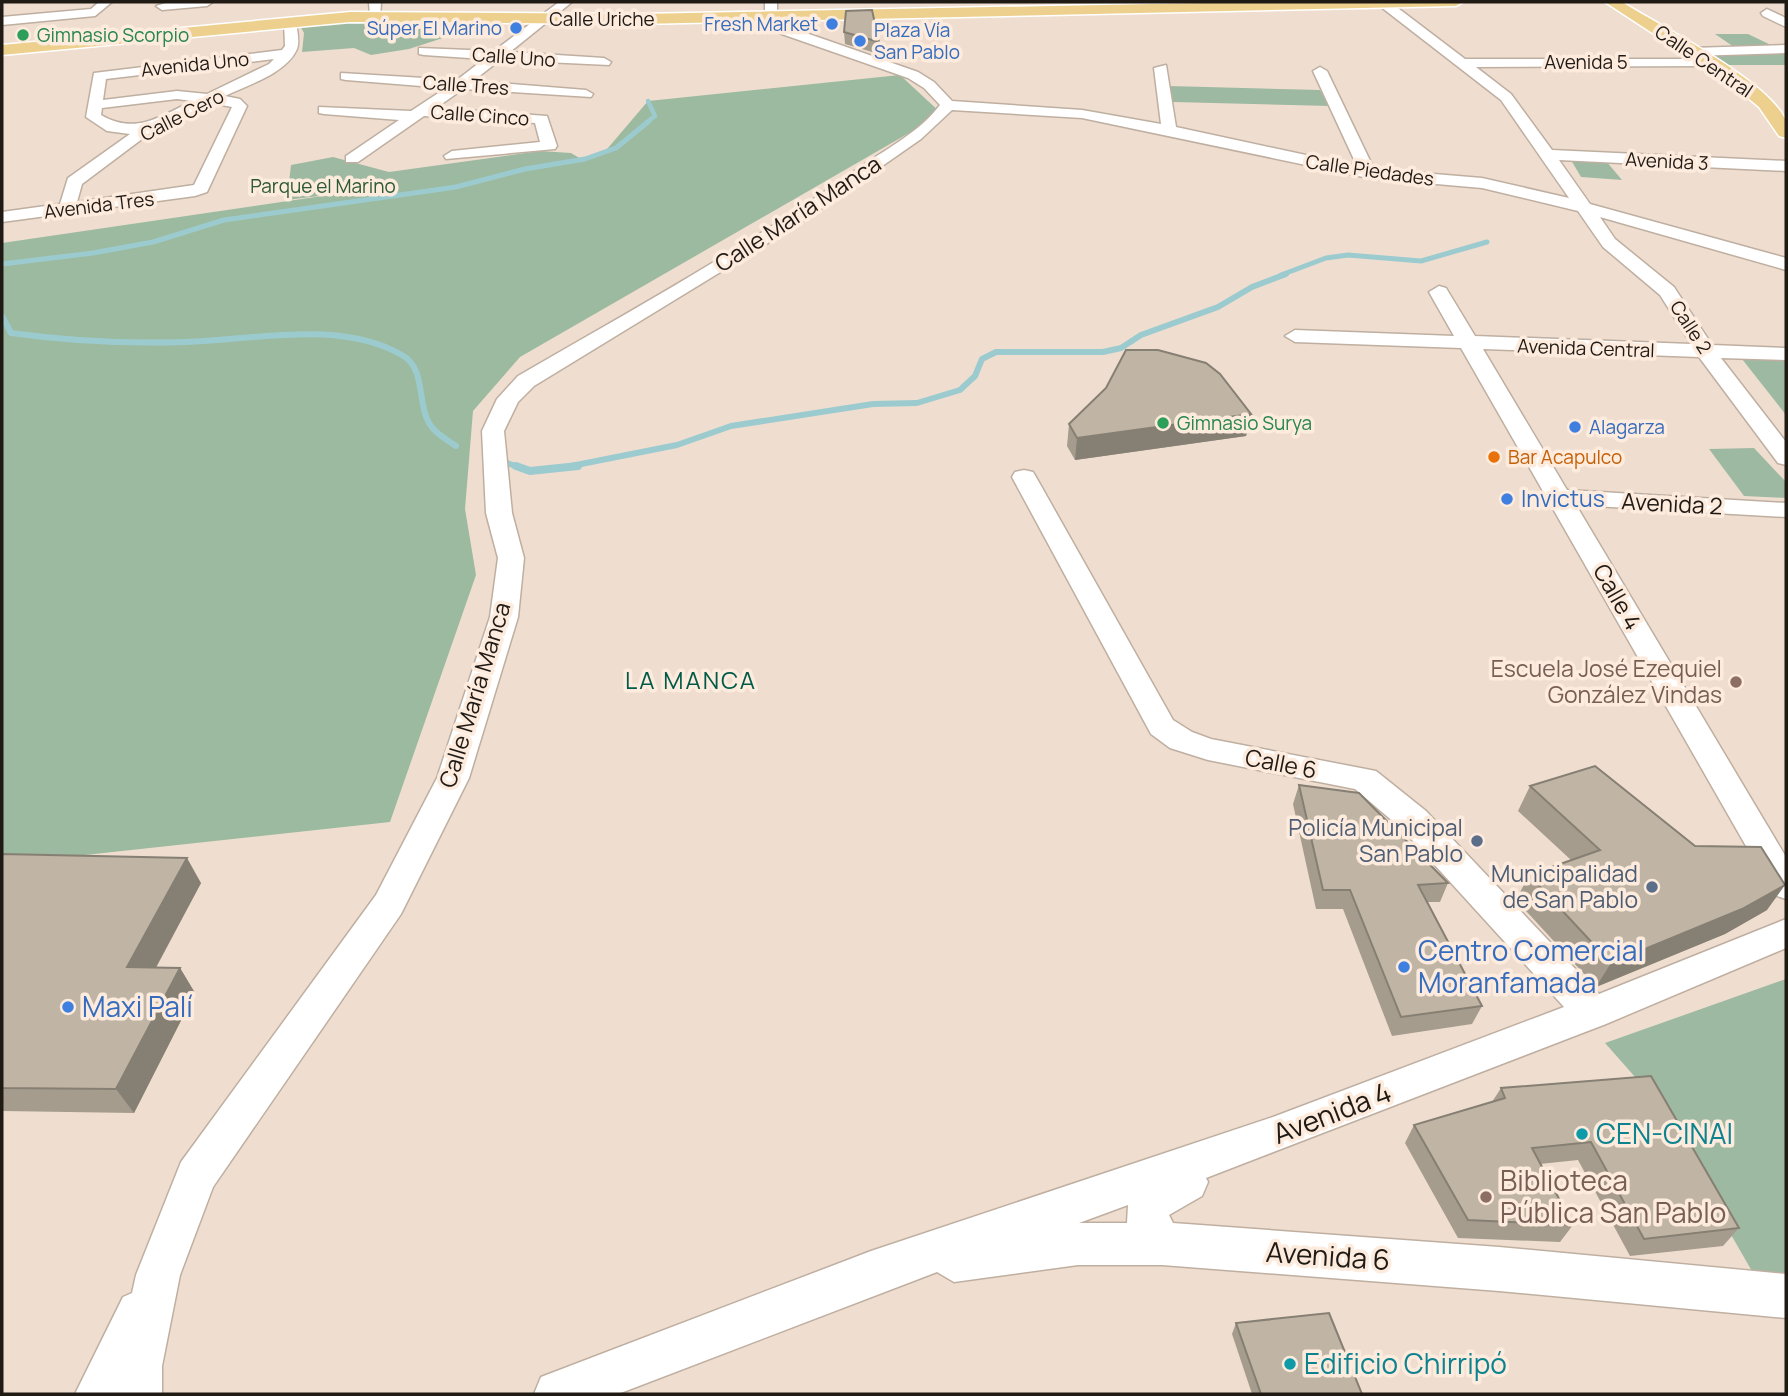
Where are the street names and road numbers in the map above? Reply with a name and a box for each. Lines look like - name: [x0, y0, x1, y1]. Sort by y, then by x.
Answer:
- street label: Calle Uriche: [549, 6, 655, 32]
- street label: Calle Central: [1650, 19, 1758, 103]
- street label: Calle Uno: [471, 41, 557, 73]
- street label: Avenida Uno: [140, 45, 250, 83]
- street label: Avenida 5: [1544, 49, 1628, 75]
- street label: Calle Tres: [422, 69, 510, 101]
- street label: Calle Cero: [136, 83, 228, 147]
- street label: Calle Cinco: [430, 99, 530, 131]
- street label: Avenida 3: [1625, 146, 1709, 176]
- street label: Calle María Manca: [708, 147, 887, 279]
- street label: Calle Piedades: [1304, 148, 1436, 192]
- street label: Avenida Tres: [42, 185, 156, 225]
- street label: Calle 2: [1664, 295, 1718, 359]
- street label: Avenida Central: [1517, 333, 1655, 363]
- street label: Avenida 2: [1621, 484, 1723, 522]
- street label: Calle 4: [1586, 558, 1650, 635]
- street label: Calle María Manca: [431, 598, 517, 791]
- street label: Calle 6: [1243, 740, 1320, 786]
- street label: Avenida 4: [1267, 1072, 1396, 1152]
- street label: Avenida 6: [1265, 1232, 1392, 1278]

